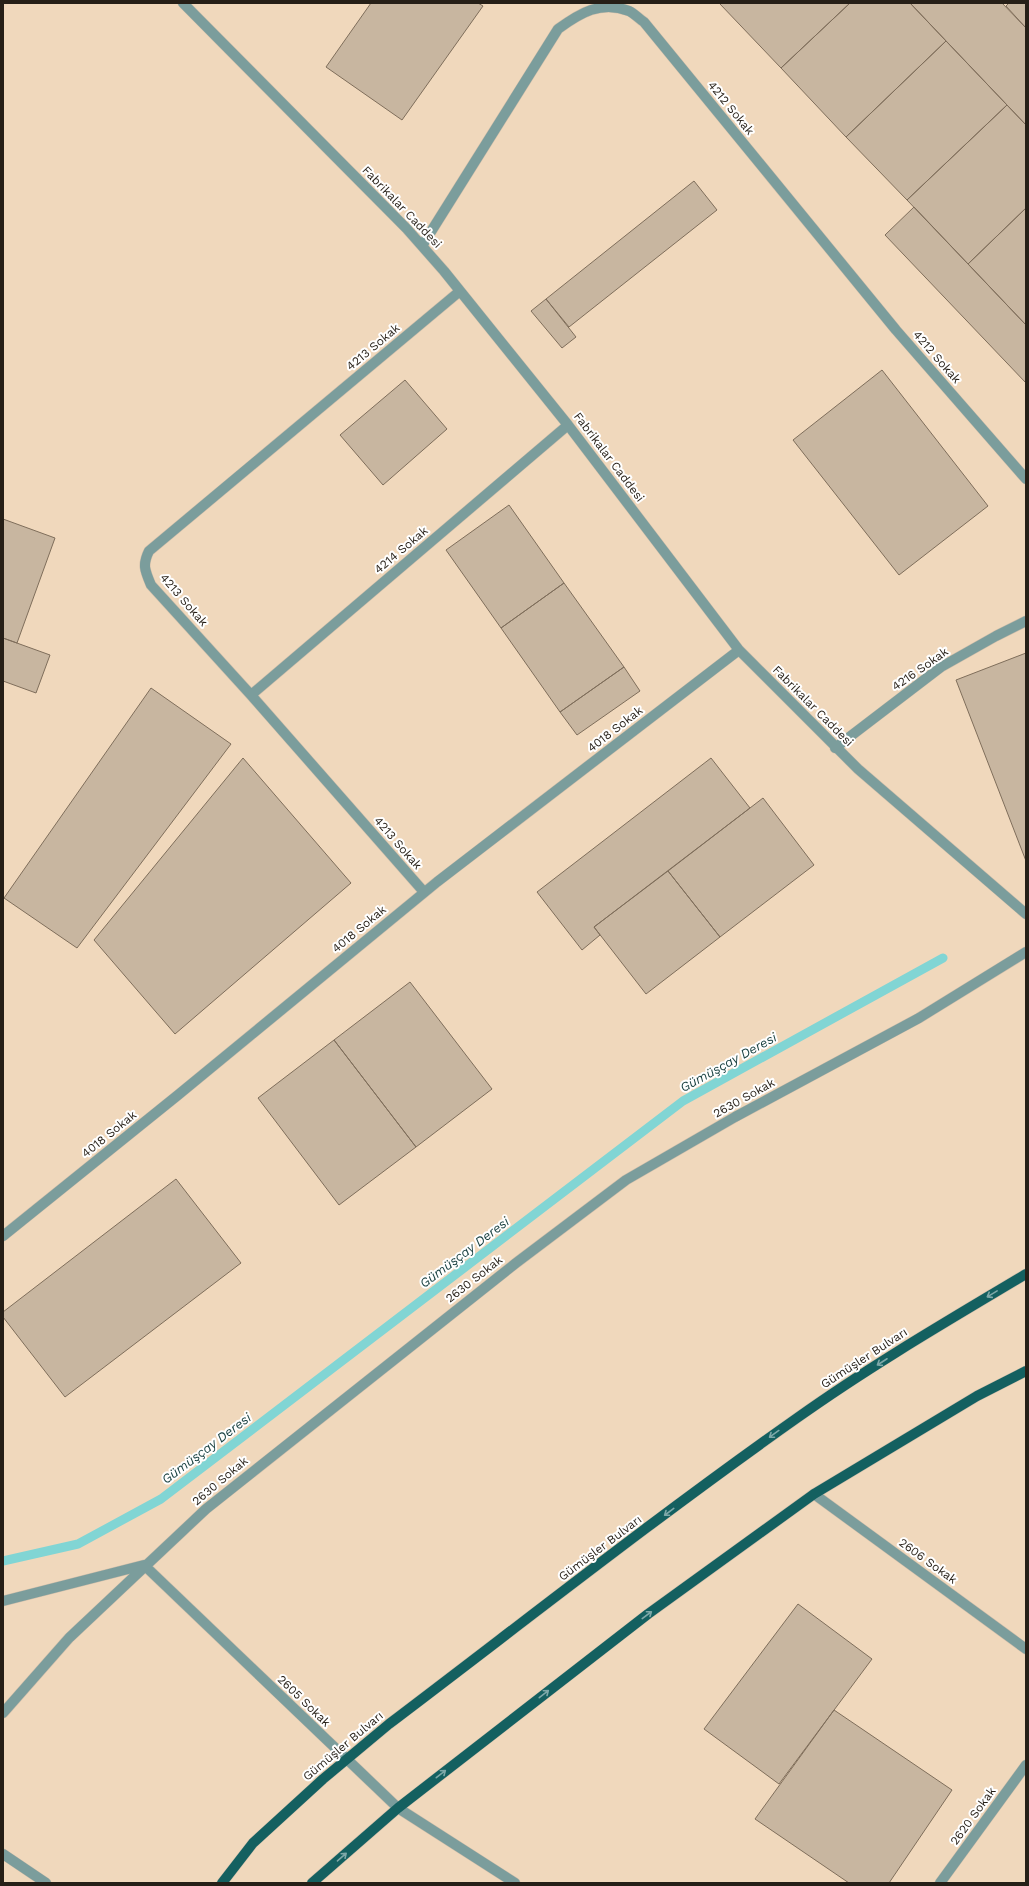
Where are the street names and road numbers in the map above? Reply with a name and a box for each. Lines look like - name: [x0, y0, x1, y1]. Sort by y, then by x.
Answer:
- street label: 4212 Sokak: [705, 78, 757, 138]
- street label: Fabrikalar Caddesi: [359, 163, 445, 251]
- street label: 4213 Sokak: [343, 321, 403, 373]
- street label: 4212 Sokak: [910, 328, 964, 386]
- street label: Fabrikalar Caddesi: [571, 410, 647, 504]
- street label: 4214 Sokak: [371, 523, 431, 576]
- street label: 4213 Sokak: [157, 571, 211, 629]
- street label: 4216 Sokak: [889, 644, 951, 694]
- street label: Fabrikalar Caddesi: [770, 663, 856, 749]
- street label: 4018 Sokak: [585, 703, 646, 755]
- street label: 4213 Sokak: [371, 814, 425, 872]
- street label: 4018 Sokak: [329, 902, 389, 956]
- street label: 2630 Sokak: [711, 1075, 777, 1121]
- street label: 4018 Sokak: [79, 1108, 139, 1160]
- street label: 2630 Sokak: [443, 1252, 505, 1305]
- street label: Gümüşler Bulvarı: [818, 1325, 910, 1391]
- street label: 2630 Sokak: [189, 1454, 251, 1508]
- street label: Gümüşler Bulvarı: [556, 1512, 644, 1584]
- street label: 2606 Sokak: [896, 1535, 960, 1587]
- street label: 2605 Sokak: [275, 1672, 333, 1730]
- street label: Gümüşler Bulvarı: [300, 1708, 386, 1784]
- street label: 2620 Sokak: [947, 1784, 999, 1848]

